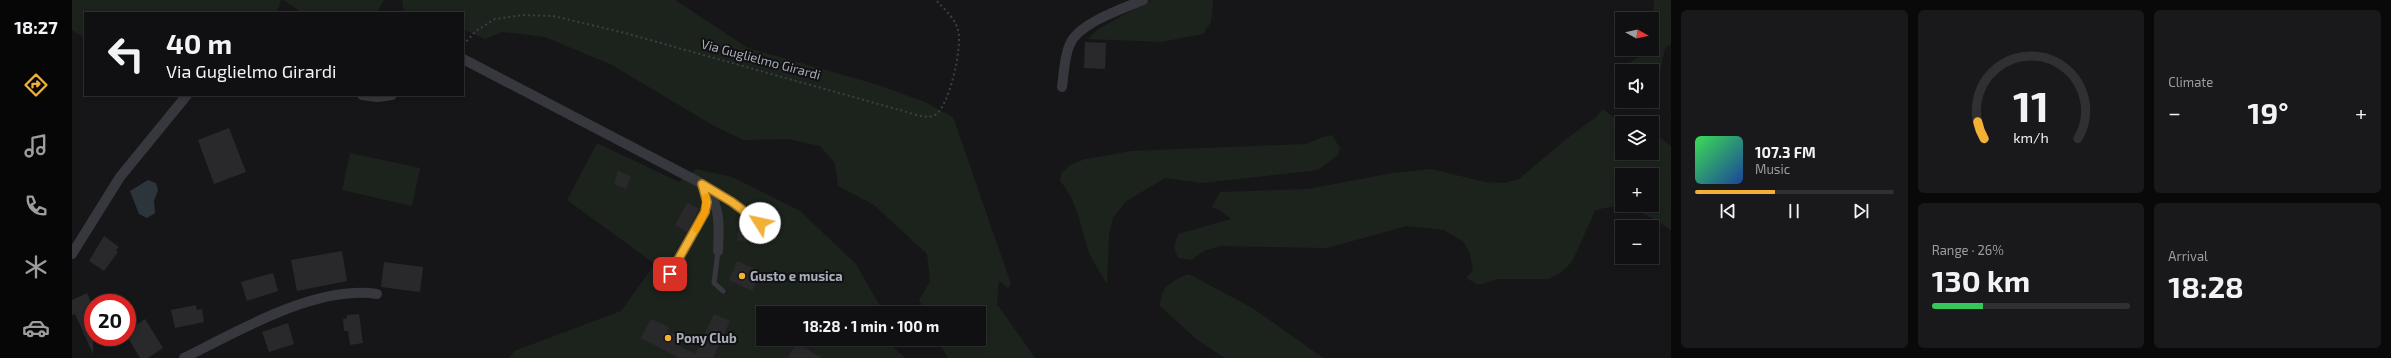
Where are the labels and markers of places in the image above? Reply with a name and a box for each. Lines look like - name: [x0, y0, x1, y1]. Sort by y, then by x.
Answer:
- pin: [653, 257, 687, 291]
- place label: Gusto e musica: [750, 268, 843, 284]
- marker: Gusto e musica: [737, 271, 747, 281]
- place label: Pony Club: [676, 330, 737, 346]
- marker: Pony Club: [663, 333, 673, 343]

